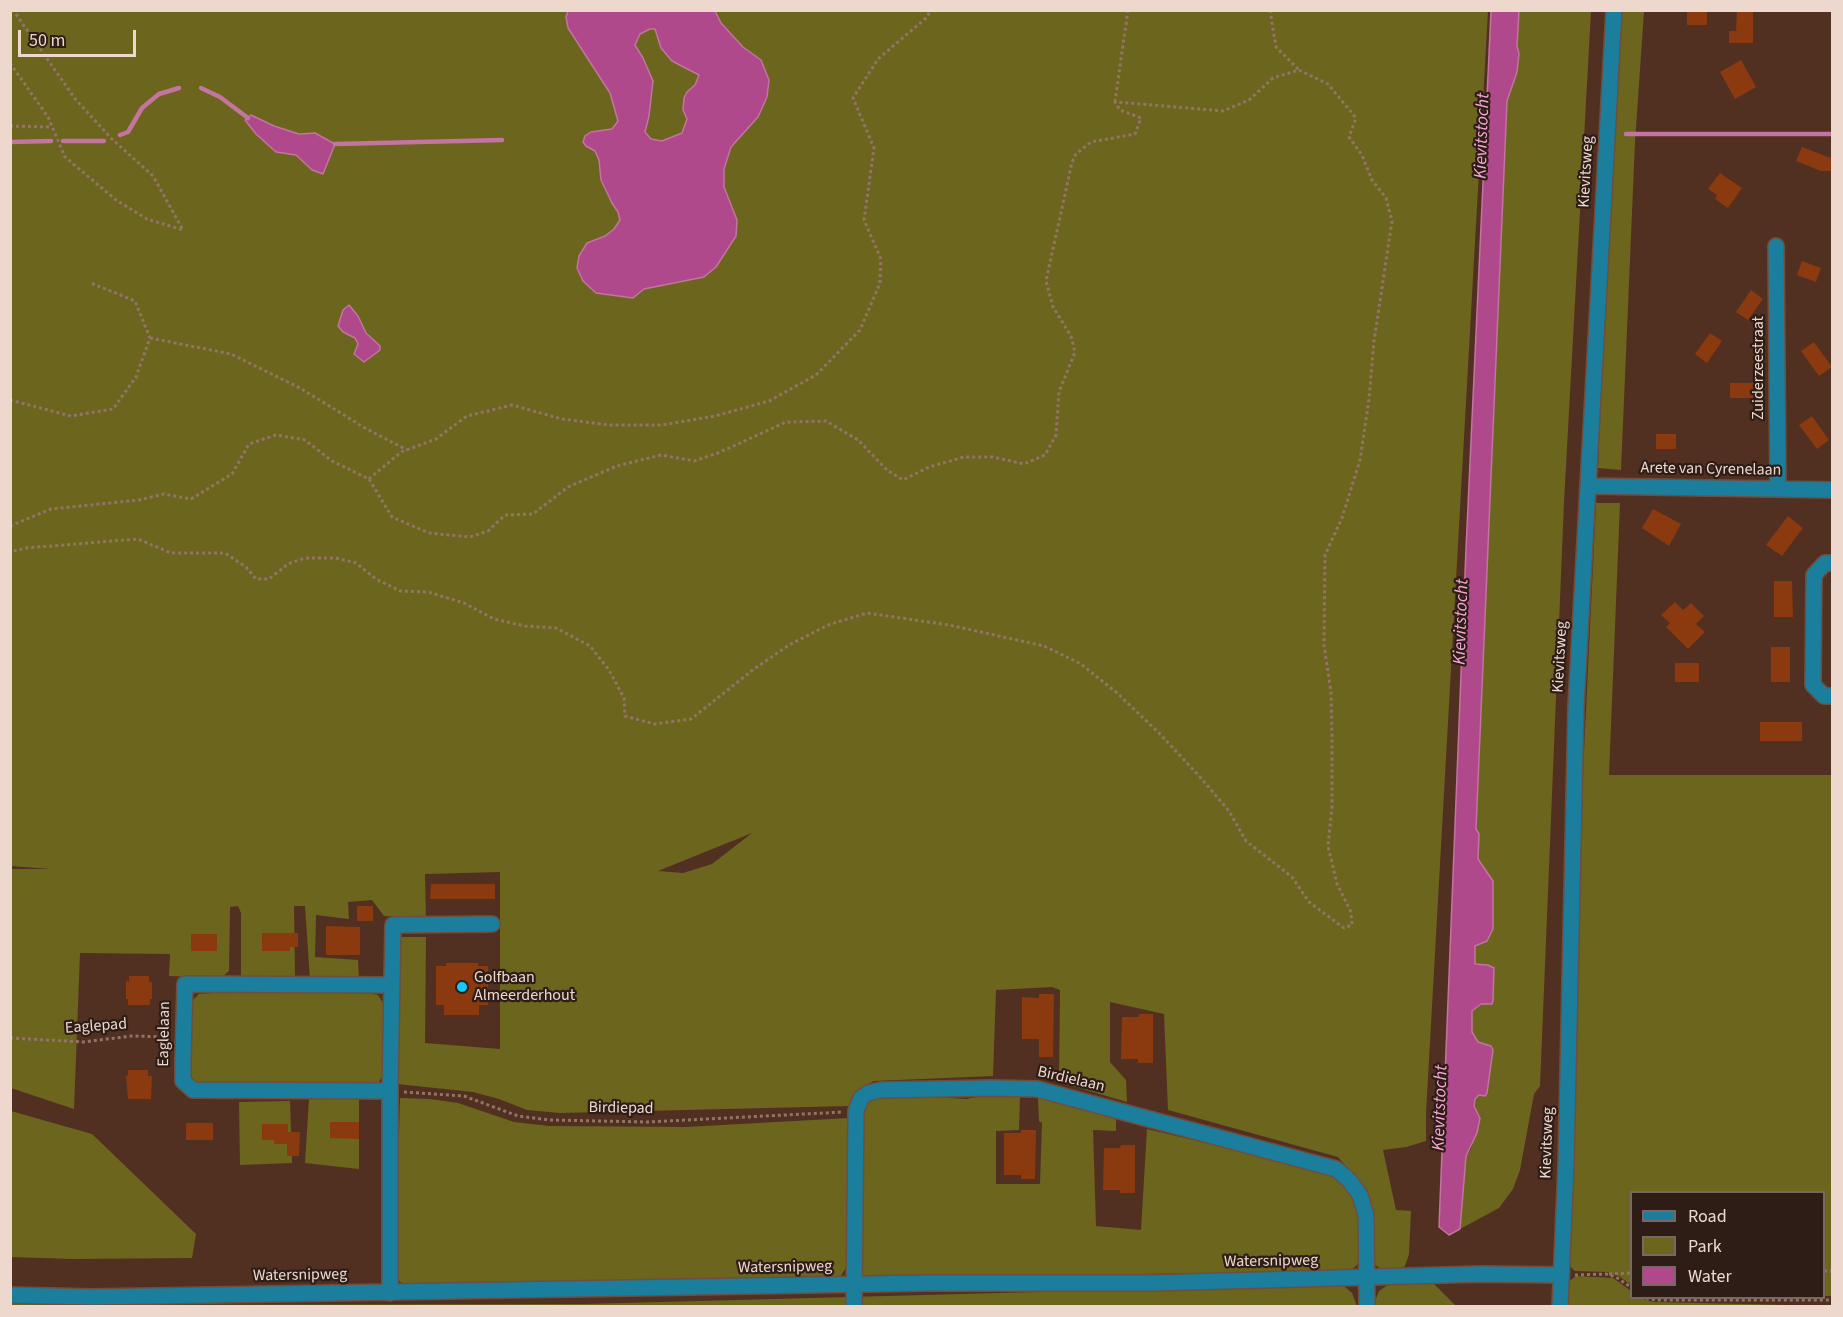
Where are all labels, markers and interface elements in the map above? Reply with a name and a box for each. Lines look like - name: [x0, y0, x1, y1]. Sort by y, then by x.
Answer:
- scale bar: [21, 18, 140, 56]
- text: 50 m: [29, 28, 65, 53]
- water label: Kievitstocht: [1471, 93, 1495, 179]
- street label: Kievitsweg: [1576, 136, 1598, 208]
- street label: Zuiderzeestraat: [1749, 316, 1769, 420]
- street label: Arete van Cyrenelaan: [1640, 459, 1782, 481]
- water label: Kievitstocht: [1450, 579, 1474, 665]
- street label: Kievitsweg: [1550, 621, 1572, 693]
- place label: Golfbaan Almeerderhout: [474, 968, 575, 1006]
- marker: Golfbaan Almeerderhout: [455, 980, 469, 994]
- street label: Eaglelaan: [155, 1001, 175, 1067]
- street label: Eaglepad: [64, 1015, 128, 1039]
- street label: Birdielaan: [1035, 1063, 1107, 1097]
- water label: Kievitstocht: [1429, 1065, 1453, 1151]
- street label: Birdiepad: [588, 1099, 654, 1119]
- street label: Kievitsweg: [1537, 1107, 1559, 1179]
- legend: [1630, 1191, 1825, 1299]
- text: Road: [1688, 1204, 1727, 1229]
- text: Park: [1688, 1234, 1722, 1259]
- street label: Watersnipweg: [1224, 1252, 1318, 1272]
- street label: Watersnipweg: [738, 1258, 832, 1278]
- text: Water: [1688, 1264, 1732, 1289]
- street label: Watersnipweg: [253, 1266, 347, 1286]

